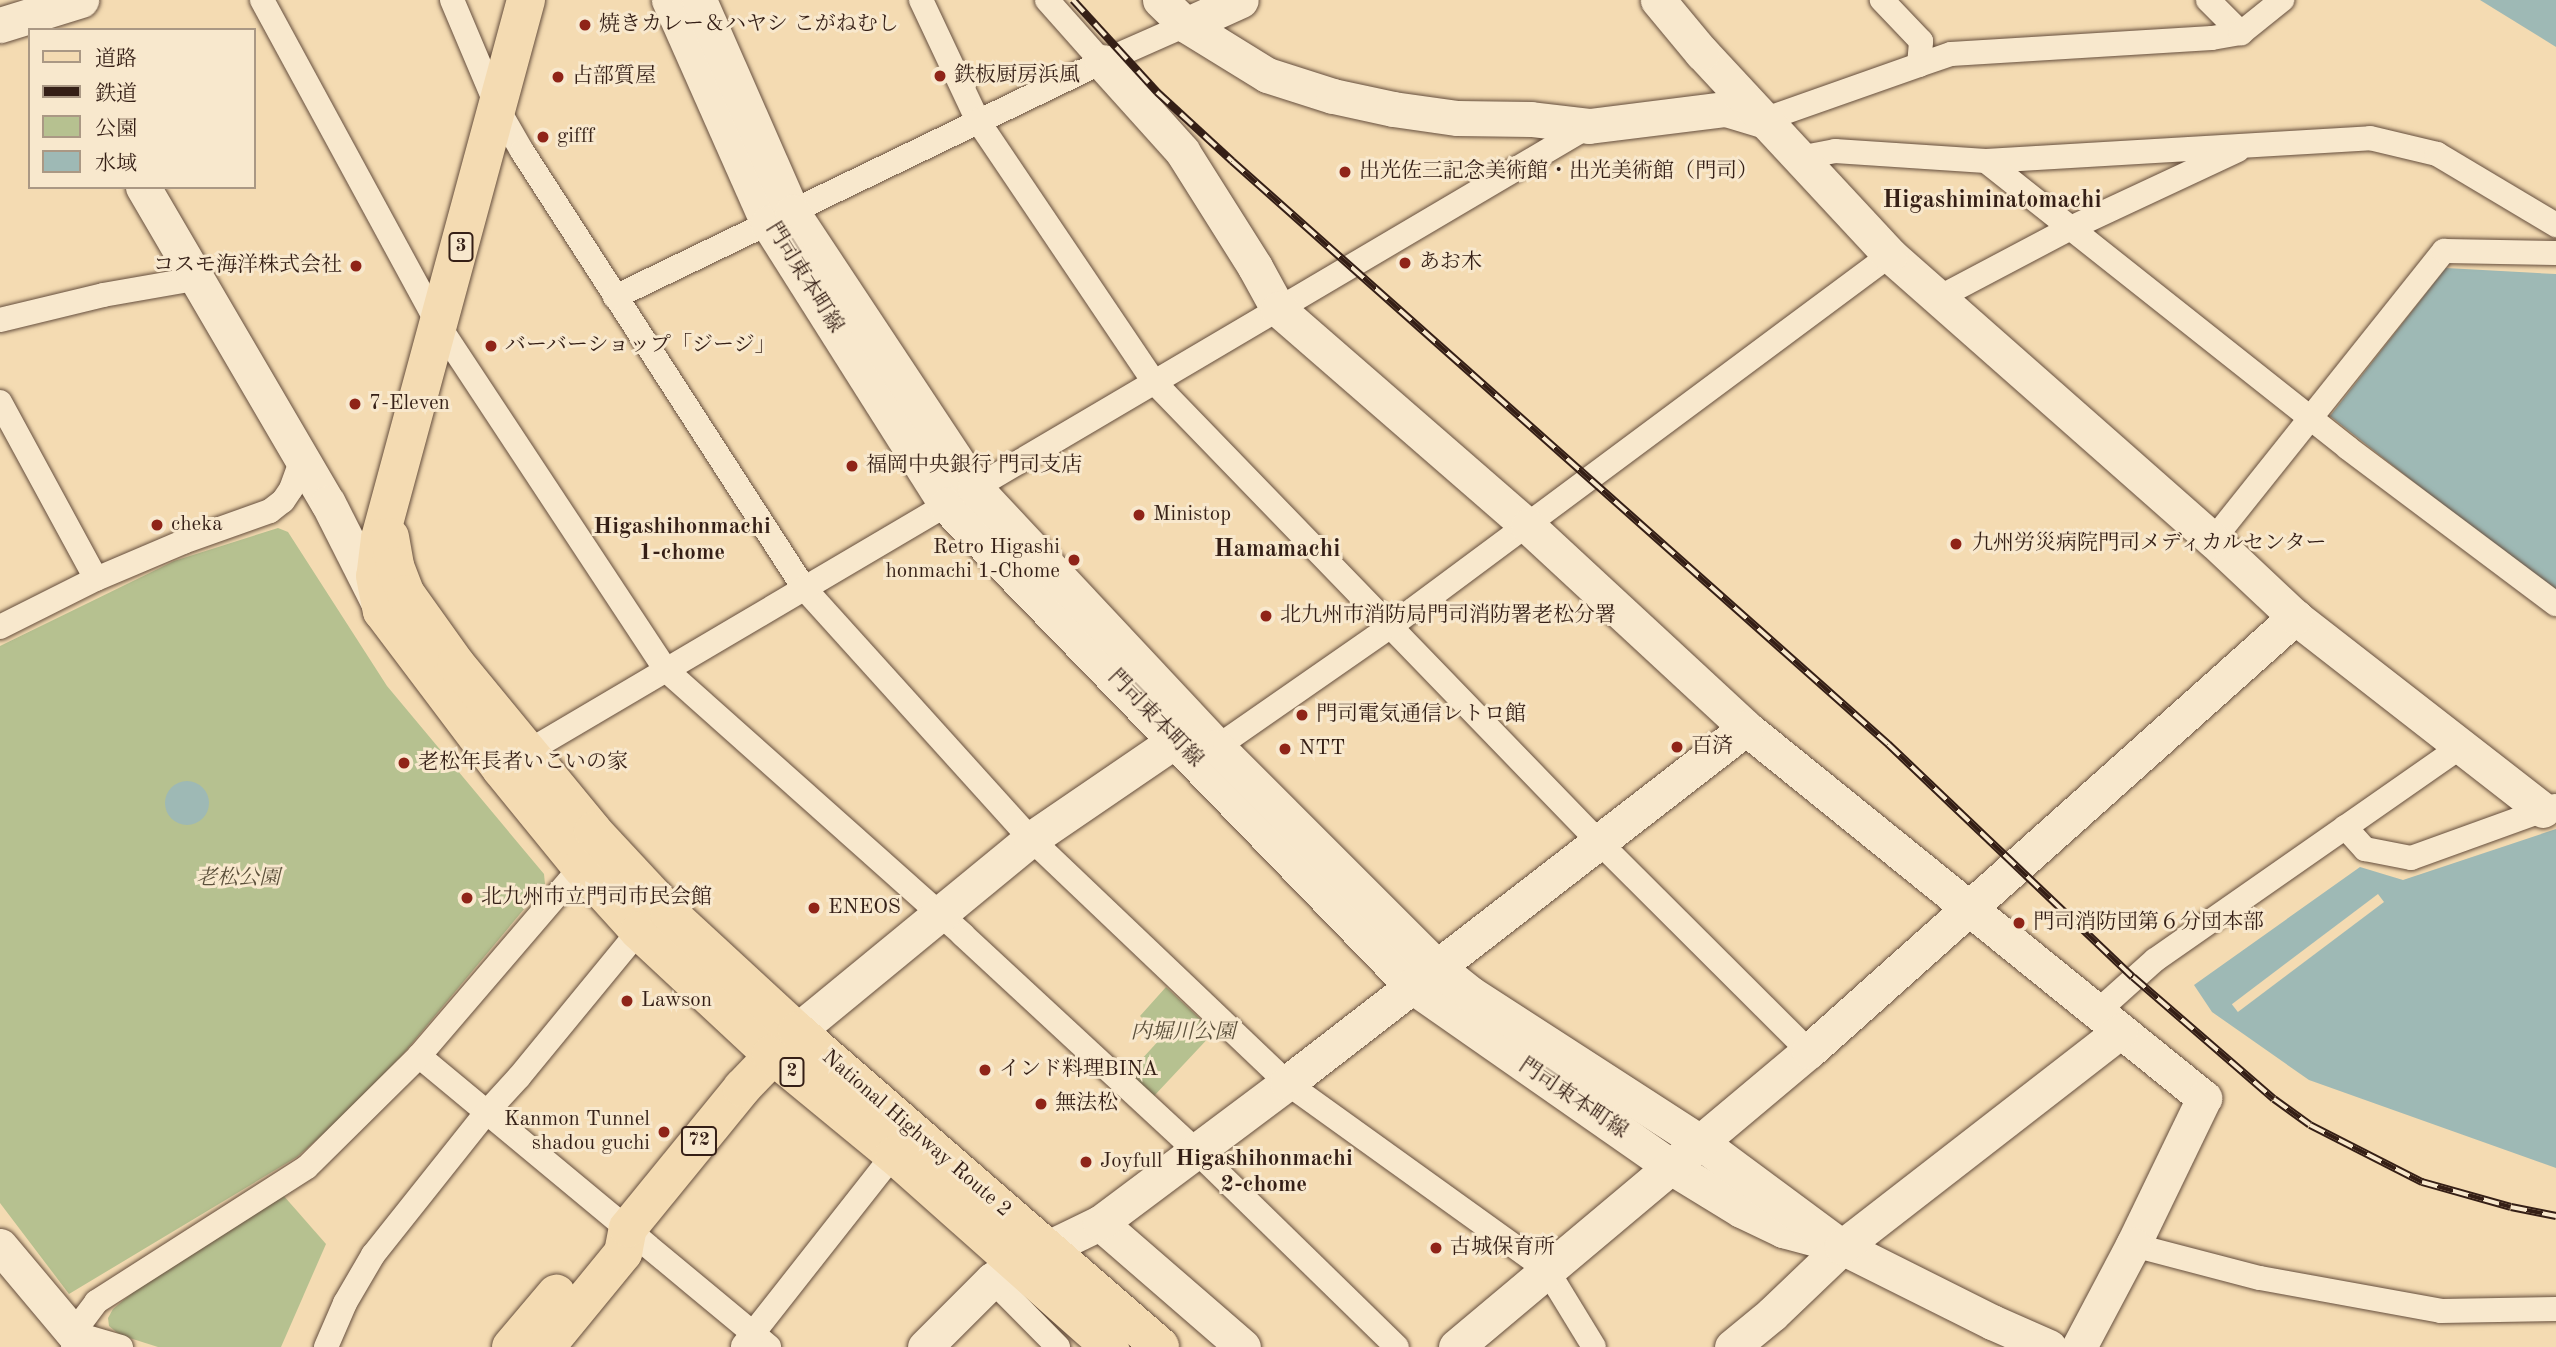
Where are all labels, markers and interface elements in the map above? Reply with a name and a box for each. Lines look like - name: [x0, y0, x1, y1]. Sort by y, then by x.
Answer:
- place label: 焼きカレー＆ハヤシ こがねむし: [599, 12, 899, 38]
- marker: 焼きカレー＆ハヤシ こがねむし: [577, 17, 593, 33]
- legend: [28, 28, 256, 189]
- text: 道路: [95, 49, 137, 70]
- place label: 鉄板厨房浜風: [954, 63, 1080, 89]
- place label: 占部質屋: [572, 64, 656, 90]
- marker: 鉄板厨房浜風: [932, 68, 948, 84]
- marker: 占部質屋: [550, 69, 566, 85]
- text: 鉄道: [95, 84, 137, 105]
- text: 公園: [95, 119, 137, 140]
- place label: gifff: [557, 124, 595, 150]
- marker: gifff: [535, 129, 551, 145]
- text: 水域: [95, 154, 137, 175]
- place label: 出光佐三記念美術館・出光美術館（門司）: [1359, 159, 1758, 185]
- marker: 出光佐三記念美術館・出光美術館（門司）: [1337, 164, 1353, 180]
- district label: Higashiminatomachi: [1882, 188, 2102, 216]
- street label: 門司東本町線: [760, 218, 848, 338]
- road number: 3: [447, 232, 475, 262]
- place label: あお木: [1419, 250, 1482, 276]
- place label: コスモ海洋株式会社: [153, 253, 342, 279]
- marker: あお木: [1397, 255, 1413, 271]
- marker: コスモ海洋株式会社: [348, 258, 364, 274]
- place label: バーバーショップ「ジージ」: [505, 333, 778, 359]
- marker: バーバーショップ「ジージ」: [483, 338, 499, 354]
- place label: 7-Eleven: [369, 391, 450, 417]
- marker: 7-Eleven: [347, 396, 363, 412]
- place label: 福岡中央銀行 門司支店: [866, 453, 1082, 479]
- marker: 福岡中央銀行 門司支店: [844, 458, 860, 474]
- place label: Ministop: [1153, 502, 1231, 528]
- marker: Ministop: [1131, 507, 1147, 523]
- place label: cheka: [171, 512, 223, 538]
- district label: Higashihonmachi 1-chome: [593, 513, 771, 567]
- marker: cheka: [149, 517, 165, 533]
- place label: 九州労災病院門司メディカルセンター: [1972, 531, 2329, 557]
- marker: 九州労災病院門司メディカルセンター: [1946, 534, 1966, 554]
- place label: Retro Higashi honmachi 1-Chome: [885, 535, 1060, 585]
- district label: Hamamachi: [1214, 537, 1340, 565]
- marker: Retro Higashi honmachi 1-Chome: [1066, 552, 1082, 568]
- place label: 北九州市消防局門司消防署老松分署: [1280, 603, 1616, 629]
- marker: 北九州市消防局門司消防署老松分署: [1258, 608, 1274, 624]
- street label: 門司東本町線: [1102, 665, 1208, 773]
- place label: 門司電気通信レトロ館: [1316, 702, 1526, 728]
- marker: 門司電気通信レトロ館: [1294, 707, 1310, 723]
- place label: 百済: [1691, 734, 1733, 760]
- place label: NTT: [1299, 736, 1345, 762]
- marker: 百済: [1669, 739, 1685, 755]
- marker: NTT: [1277, 741, 1293, 757]
- place label: 老松年長者いこいの家: [418, 750, 628, 776]
- marker: 老松年長者いこいの家: [396, 755, 412, 771]
- park label: 老松公園: [196, 866, 280, 892]
- place label: 北九州市立門司市民会館: [481, 885, 712, 911]
- marker: 北九州市立門司市民会館: [459, 890, 475, 906]
- place label: ENEOS: [828, 895, 901, 921]
- marker: ENEOS: [806, 900, 822, 916]
- place label: 門司消防団第６分団本部: [2033, 910, 2264, 936]
- marker: 門司消防団第６分団本部: [2011, 915, 2027, 931]
- place label: Lawson: [641, 988, 712, 1014]
- marker: Lawson: [619, 993, 635, 1009]
- park label: 内堀川公園: [1131, 1020, 1235, 1046]
- street label: National Highway Route 2: [816, 1045, 1016, 1223]
- street label: 門司東本町線: [1514, 1053, 1632, 1145]
- road number: 2: [778, 1056, 806, 1088]
- place label: インド料理BINA: [999, 1057, 1158, 1083]
- marker: インド料理BINA: [977, 1062, 993, 1078]
- place label: 無法松: [1055, 1091, 1118, 1117]
- marker: 無法松: [1033, 1096, 1049, 1112]
- place label: Kanmon Tunnel shadou guchi: [504, 1107, 650, 1157]
- marker: Kanmon Tunnel shadou guchi: [656, 1124, 672, 1140]
- road number: 72: [680, 1126, 718, 1156]
- district label: Higashihonmachi 2-chome: [1175, 1145, 1353, 1199]
- place label: Joyfull: [1100, 1149, 1162, 1175]
- marker: Joyfull: [1078, 1154, 1094, 1170]
- place label: 古城保育所: [1450, 1235, 1555, 1261]
- marker: 古城保育所: [1428, 1240, 1444, 1256]

